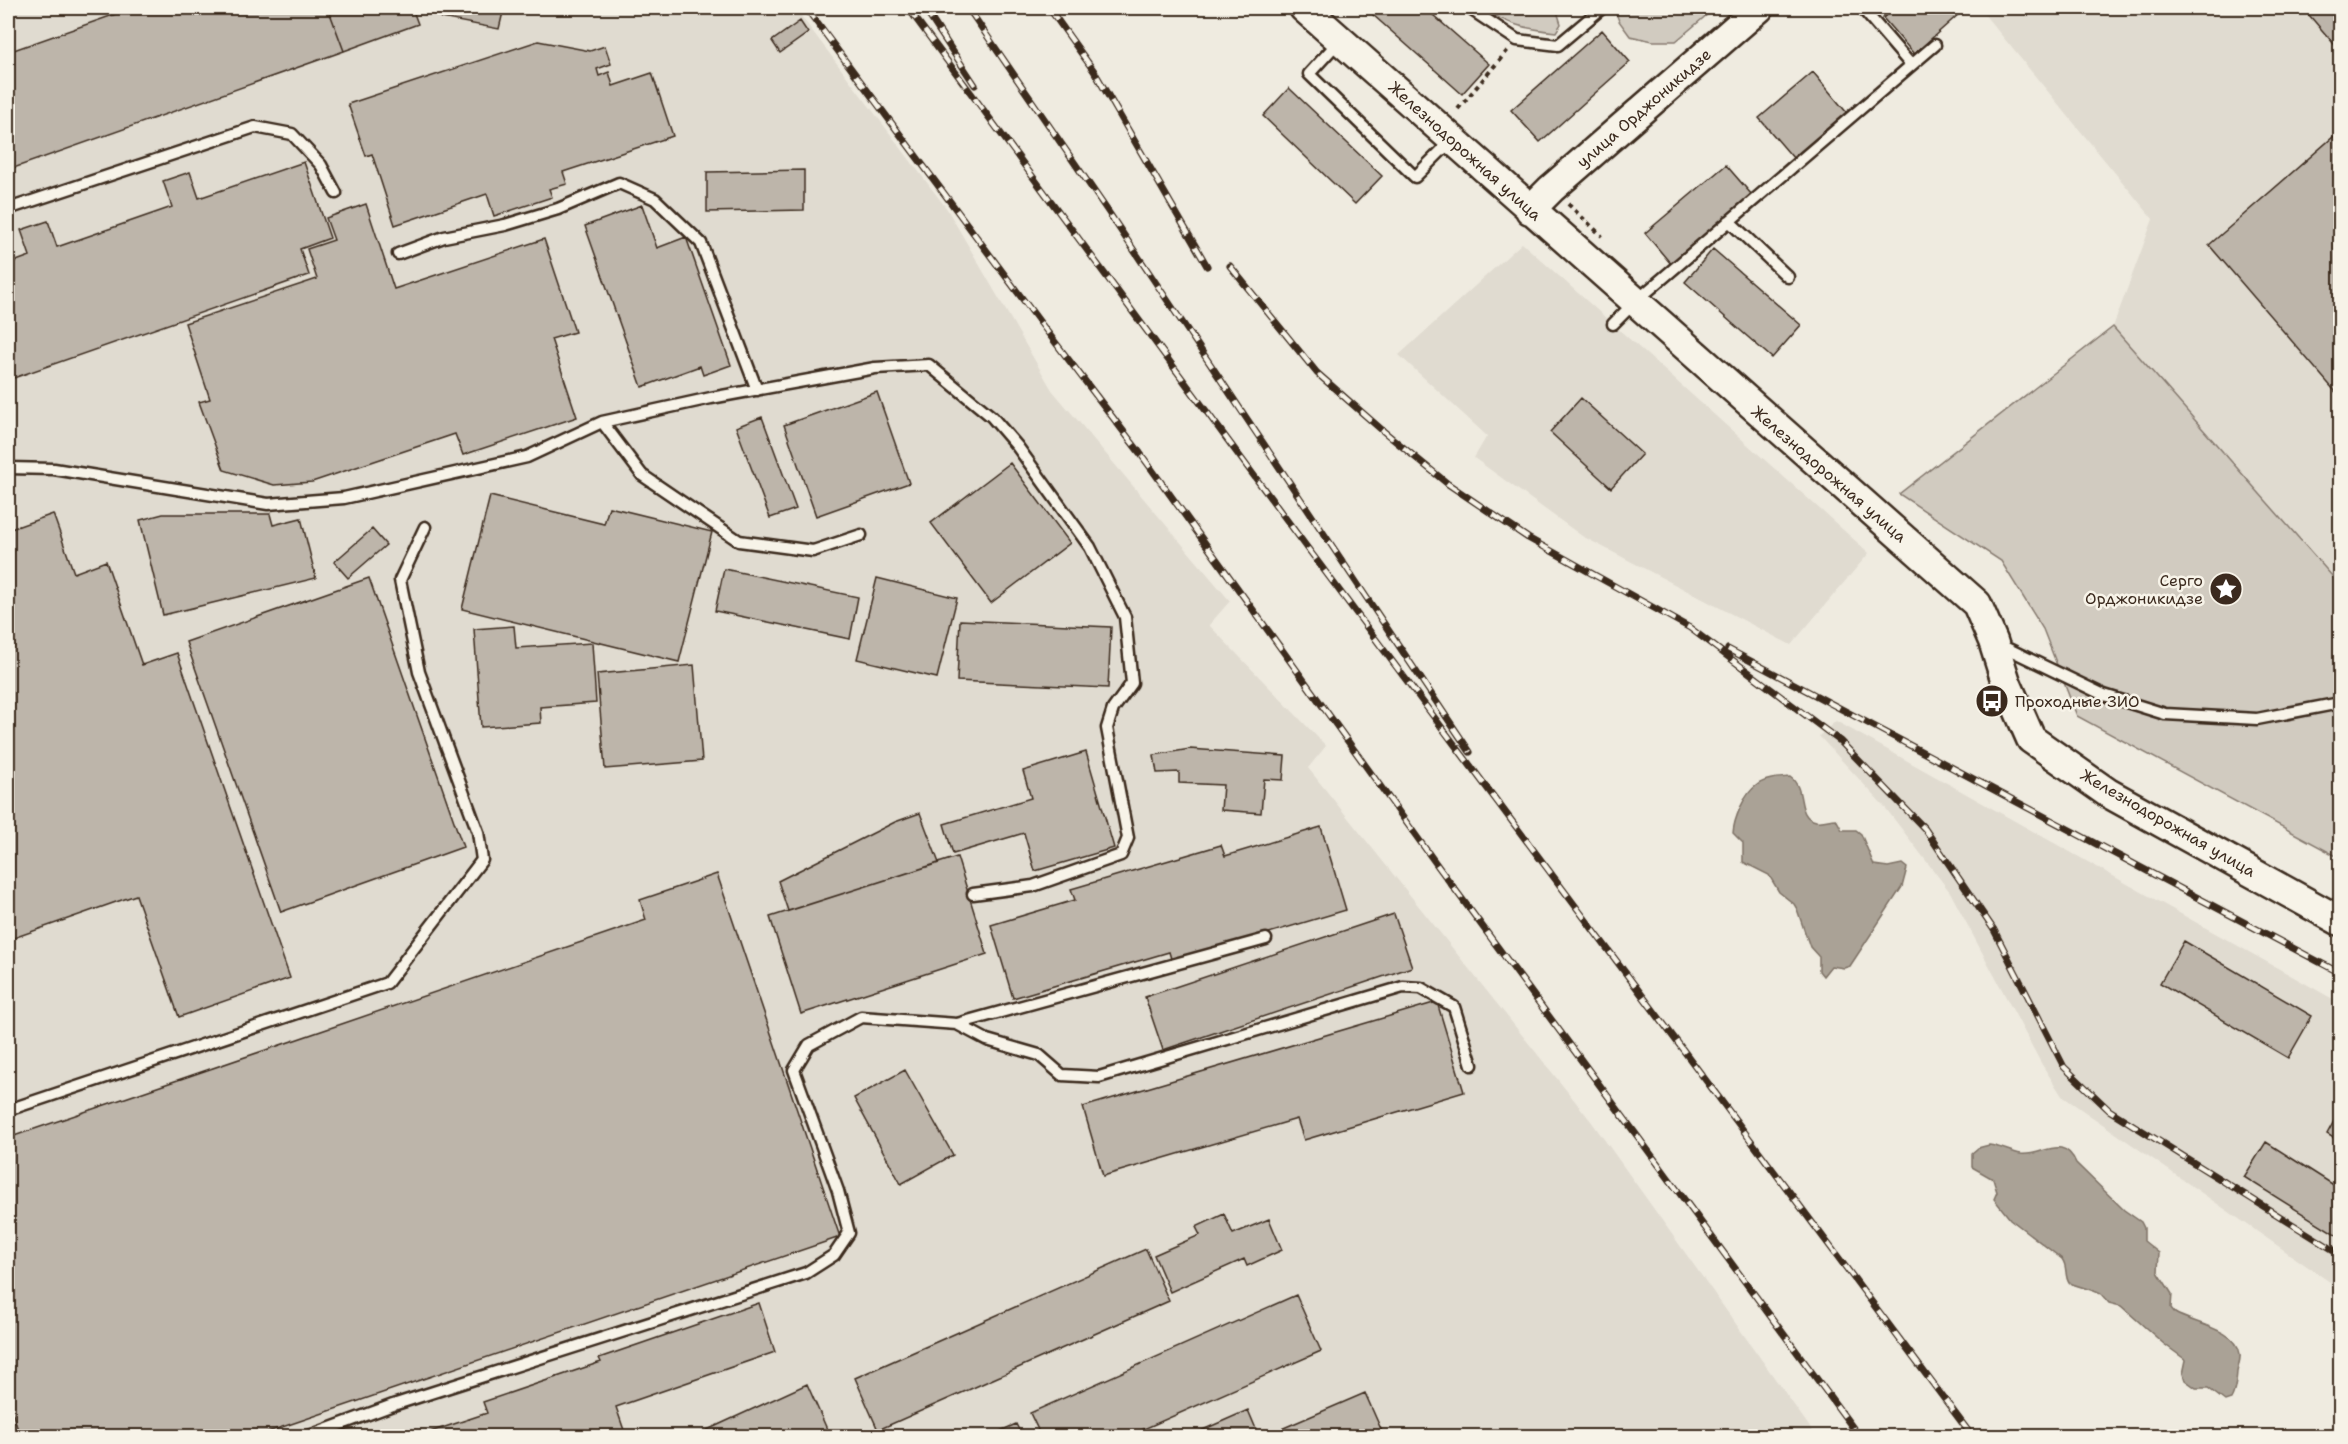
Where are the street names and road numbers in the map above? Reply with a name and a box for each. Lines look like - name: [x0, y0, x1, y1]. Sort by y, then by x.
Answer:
- street label: улица Орджоникидзе: [1572, 44, 1716, 172]
- street label: Железнодорожная улица: [1384, 77, 1546, 225]
- street label: Железнодорожная улица: [1747, 401, 1911, 547]
- street label: Железнодорожная улица: [2077, 764, 2259, 882]

